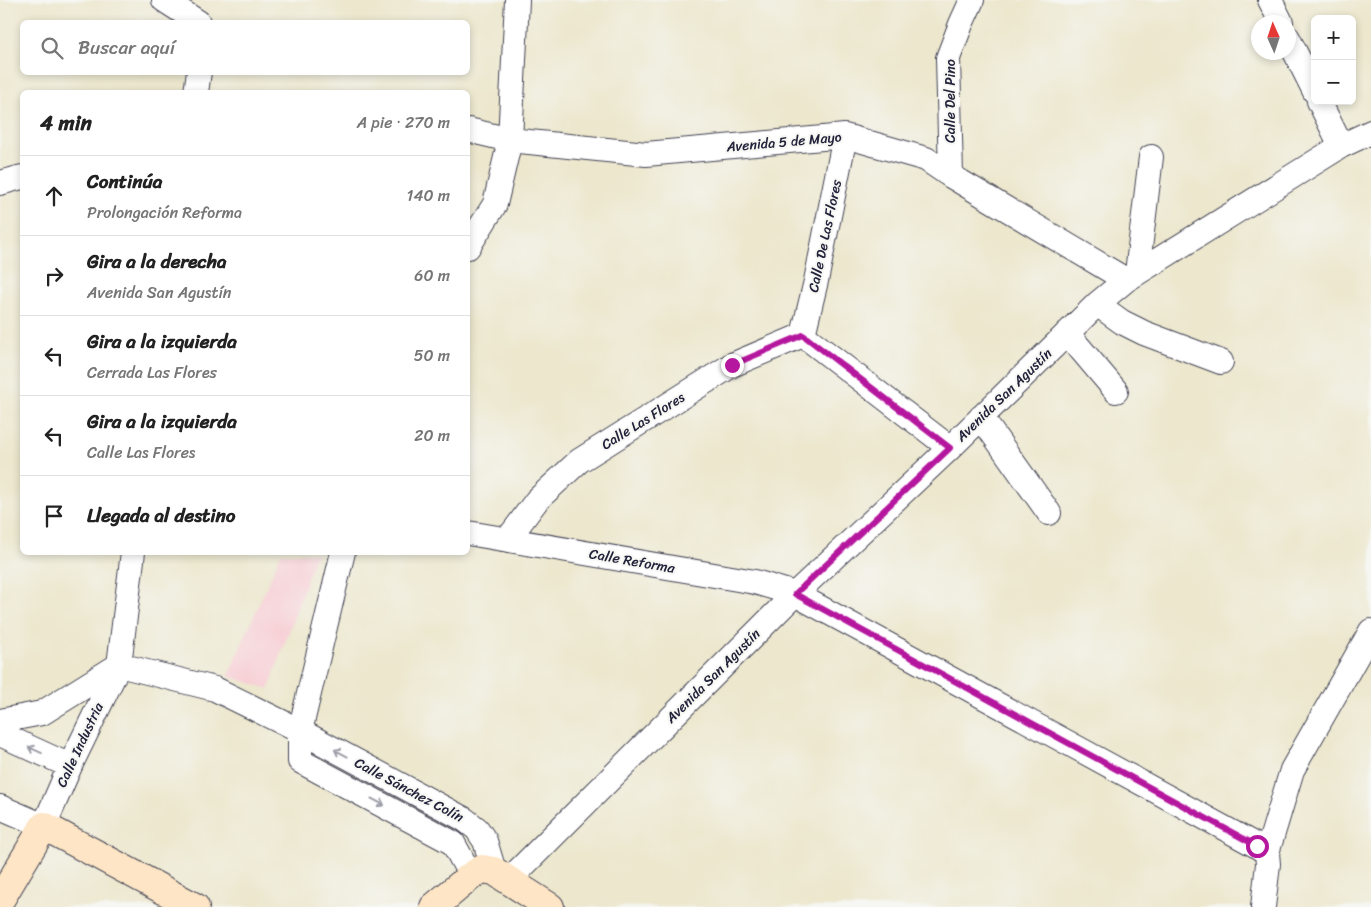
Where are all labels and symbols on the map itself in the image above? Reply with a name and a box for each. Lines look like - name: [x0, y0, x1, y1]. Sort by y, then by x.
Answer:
- north arrow: [1251, 15, 1296, 60]
- street label: Calle Del Pino: [938, 59, 963, 143]
- street label: Avenida 5 de Mayo: [724, 125, 843, 160]
- street label: Calle De Las Flores: [801, 177, 849, 295]
- street label: Avenida San Agustín: [949, 342, 1058, 449]
- route end: [721, 354, 744, 377]
- street label: Calle Las Flores: [596, 385, 690, 457]
- street label: Calle Reforma: [587, 541, 678, 581]
- street label: Avenida San Agustín: [659, 622, 767, 730]
- street label: Calle Industria: [49, 697, 111, 792]
- one-way arrow: [28, 744, 43, 754]
- one-way arrow: [333, 748, 348, 758]
- street label: Calle Sánchez Colín: [350, 751, 469, 830]
- one-way arrow: [371, 797, 386, 807]
- route start: [1246, 835, 1269, 858]

